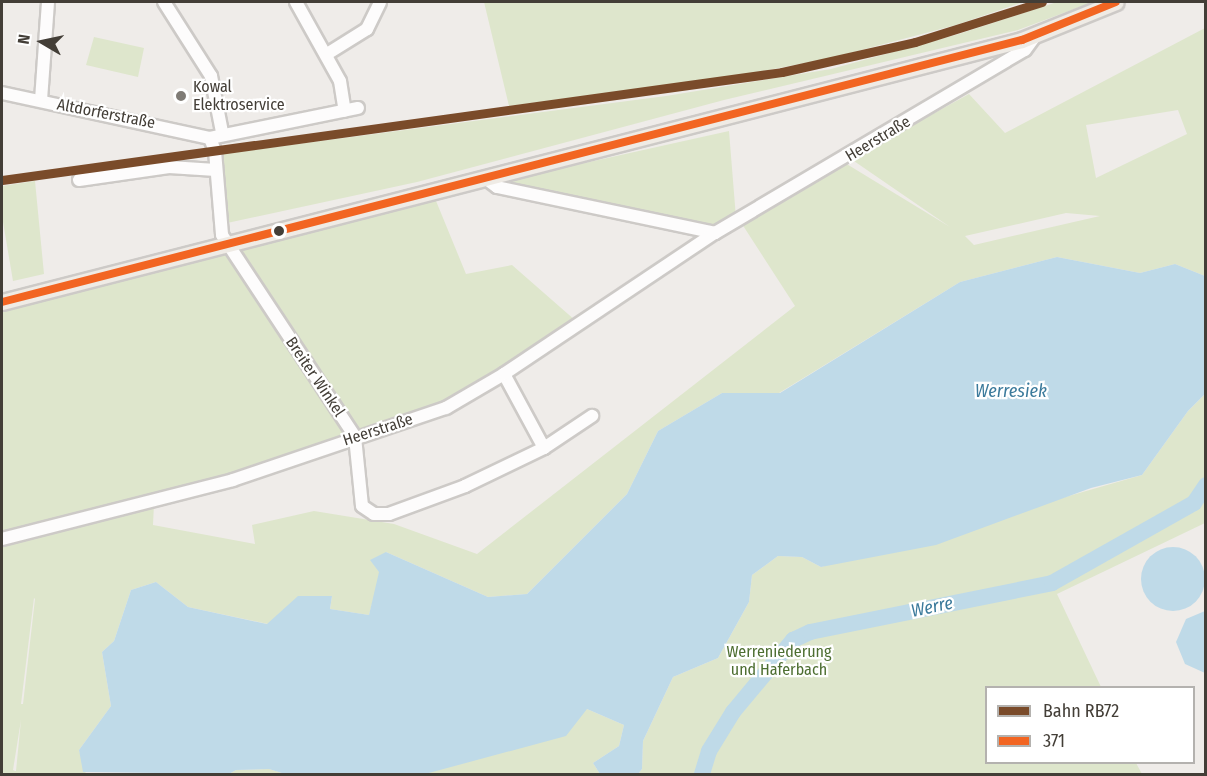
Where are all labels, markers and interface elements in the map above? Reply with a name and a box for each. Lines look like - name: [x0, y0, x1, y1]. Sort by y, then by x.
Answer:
- north arrow: [12, 12, 72, 72]
- text: N: [14, 33, 34, 45]
- place label: Kowal Elektroservice: [193, 77, 285, 115]
- marker: Kowal Elektroservice: [174, 89, 188, 103]
- street label: Altdorferstraße: [55, 95, 157, 133]
- street label: Heerstraße: [842, 112, 914, 166]
- unlabelled marker: [273, 225, 285, 237]
- street label: Breiter Winkel: [281, 334, 349, 420]
- water label: Werresiek: [975, 380, 1047, 402]
- street label: Heerstraße: [341, 410, 415, 450]
- water label: Werre: [909, 592, 955, 622]
- park label: Werreniederung und Haferbach: [726, 642, 832, 680]
- legend: [985, 686, 1195, 764]
- text: Bahn RB72: [1043, 700, 1119, 722]
- text: 371: [1043, 730, 1065, 752]

